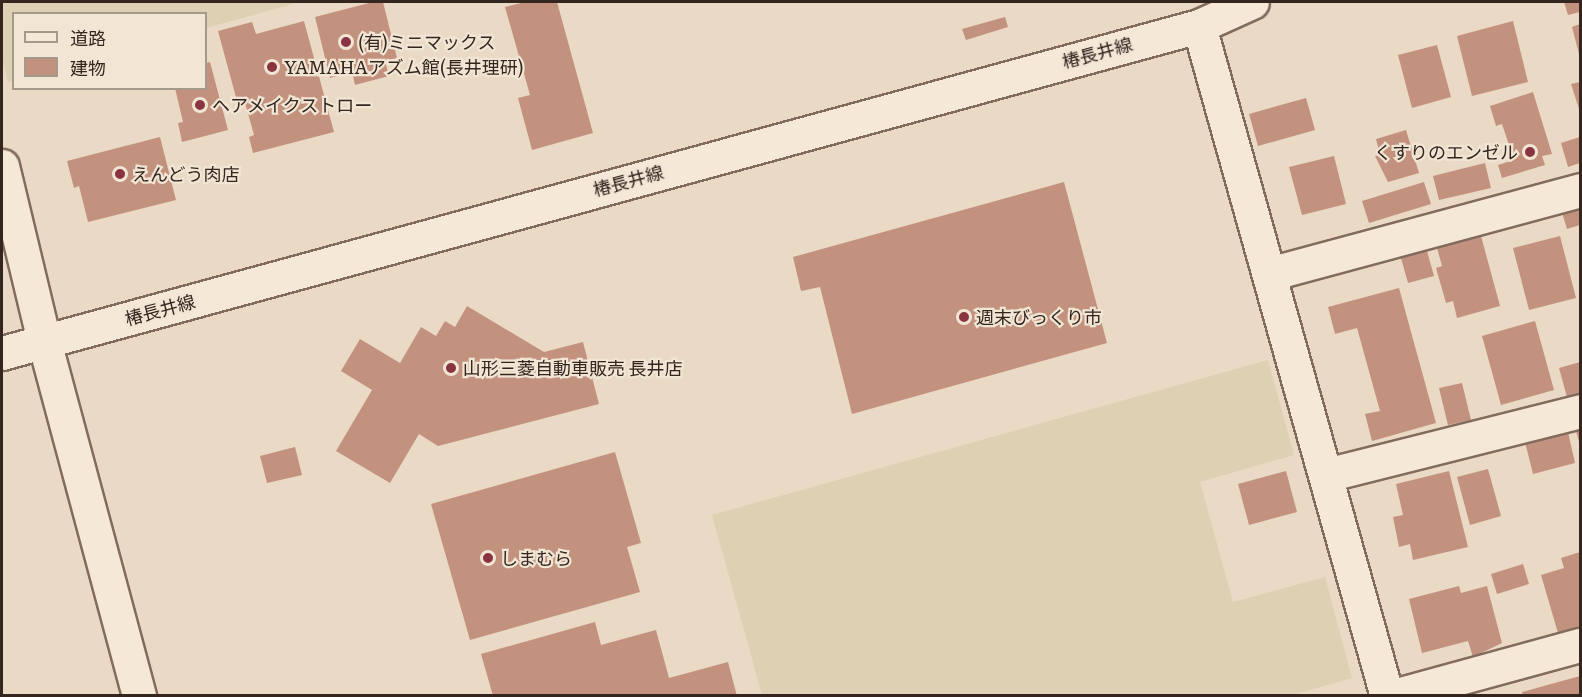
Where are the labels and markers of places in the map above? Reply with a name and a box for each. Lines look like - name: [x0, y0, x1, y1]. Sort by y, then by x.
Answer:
- place label: (有)ミニマックス: [358, 31, 496, 53]
- marker: (有)ミニマックス: [339, 35, 353, 49]
- place label: YAMAHAアズム館(長井理研): [284, 56, 524, 78]
- marker: YAMAHAアズム館(長井理研): [265, 60, 279, 74]
- place label: ヘアメイクストロー: [212, 94, 374, 116]
- marker: ヘアメイクストロー: [193, 98, 207, 112]
- place label: くすりのエンゼル: [1374, 141, 1518, 163]
- marker: くすりのエンゼル: [1523, 145, 1537, 159]
- place label: えんどう肉店: [132, 163, 240, 185]
- marker: えんどう肉店: [113, 167, 127, 181]
- place label: 週末びっくり市: [976, 306, 1102, 328]
- marker: 週末びっくり市: [957, 310, 971, 324]
- place label: 山形三菱自動車販売 長井店: [463, 357, 683, 379]
- marker: 山形三菱自動車販売 長井店: [444, 361, 458, 375]
- place label: しまむら: [500, 547, 572, 569]
- marker: しまむら: [481, 551, 495, 565]

